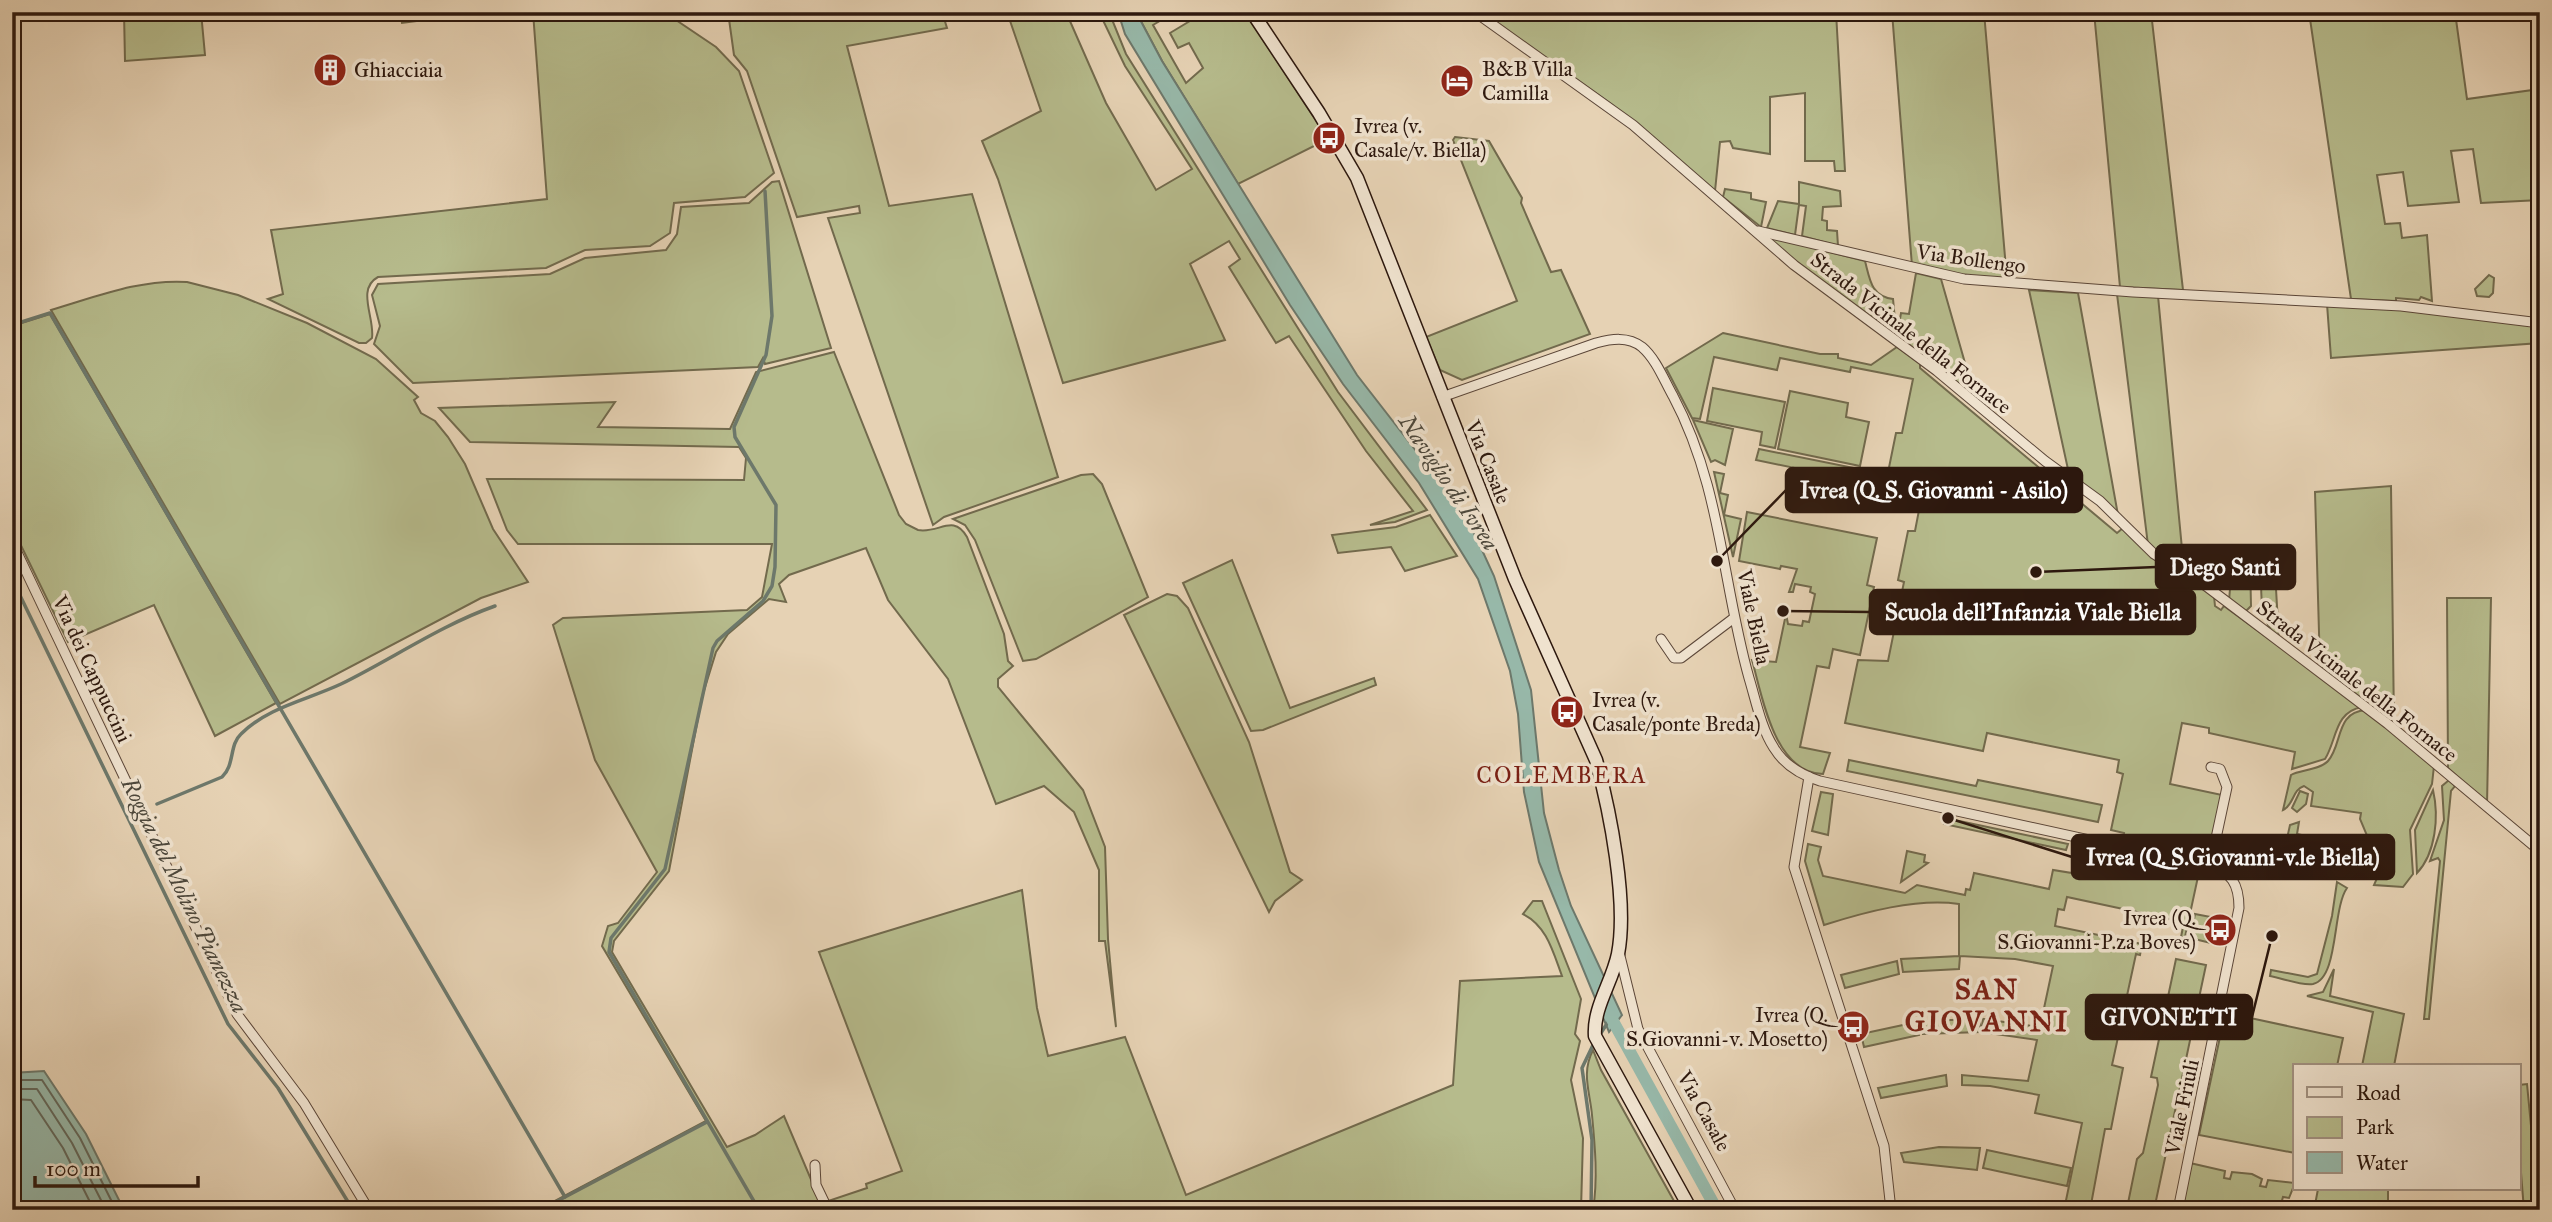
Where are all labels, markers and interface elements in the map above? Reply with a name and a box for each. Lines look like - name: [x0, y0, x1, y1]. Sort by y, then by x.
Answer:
- building icon: Ghiacciaia: [311, 51, 349, 89]
- place label: B&B Villa Camilla: [1482, 56, 1573, 106]
- place label: Ghiacciaia: [354, 57, 443, 83]
- hotel icon: B&B Villa Camilla: [1438, 62, 1476, 100]
- place label: Ivrea (v. Casale/v. Biella): [1354, 113, 1487, 163]
- bus stop icon: Ivrea (v. Casale/v. Biella): [1310, 119, 1348, 157]
- street label: Via Bollengo: [1914, 238, 2028, 280]
- street label: Strada Vicinale della Fornace: [1805, 246, 2017, 420]
- water label: Naviglio di Ivrea: [1392, 407, 1505, 555]
- street label: Via Casale: [1459, 415, 1517, 508]
- callout: Ivrea (Q. S. Giovanni - Asilo): [1786, 468, 2082, 512]
- text: Ivrea (Q. S. Giovanni - Asilo): [1800, 476, 2068, 505]
- callout: Diego Santi: [2156, 545, 2295, 589]
- text: Diego Santi: [2169, 553, 2281, 582]
- street label: Viale Biella: [1731, 566, 1777, 667]
- street label: Via dei Cappuccini: [46, 590, 138, 747]
- callout: Scuola dell'Infanzia Viale Biella: [1870, 590, 2195, 634]
- street label: Strada Vicinale della Fornace: [2251, 594, 2463, 768]
- text: Scuola dell'Infanzia Viale Biella: [1885, 598, 2183, 626]
- place label: Ivrea (v. Casale/ponte Breda): [1592, 687, 1761, 737]
- bus stop icon: Ivrea (v. Casale/ponte Breda): [1548, 693, 1586, 731]
- district label: COLEMBERA: [1476, 761, 1648, 789]
- water label: Roggia del Molino Pianezza: [115, 772, 254, 1018]
- callout: Ivrea (Q. S.Giovanni-v.le Biella): [2072, 835, 2394, 879]
- text: Ivrea (Q. S.Giovanni-v.le Biella): [2086, 843, 2380, 872]
- place label: Ivrea (Q. S.Giovanni-P.za Boves): [1997, 905, 2207, 955]
- bus stop icon: Ivrea (Q. S.Giovanni-P.za Boves): [2201, 911, 2239, 949]
- district label: SAN GIOVANNI: [1905, 972, 2069, 1039]
- callout: GIVONETTI: [2086, 995, 2252, 1039]
- place label: Ivrea (Q. S.Giovanni-v. Mosetto): [1626, 1002, 1839, 1052]
- text: GIVONETTI: [2100, 1003, 2238, 1031]
- bus stop icon: Ivrea (Q. S.Giovanni-v. Mosetto): [1834, 1008, 1872, 1046]
- street label: Viale Friuli: [2159, 1056, 2205, 1158]
- legend: [2293, 1064, 2520, 1190]
- street label: Via Casale: [1671, 1065, 1737, 1156]
- text: Road: [2356, 1080, 2401, 1106]
- text: Park: [2356, 1114, 2394, 1140]
- scale bar: [35, 1145, 198, 1189]
- text: Water: [2356, 1150, 2408, 1176]
- text: 100 m: [46, 1156, 101, 1182]

